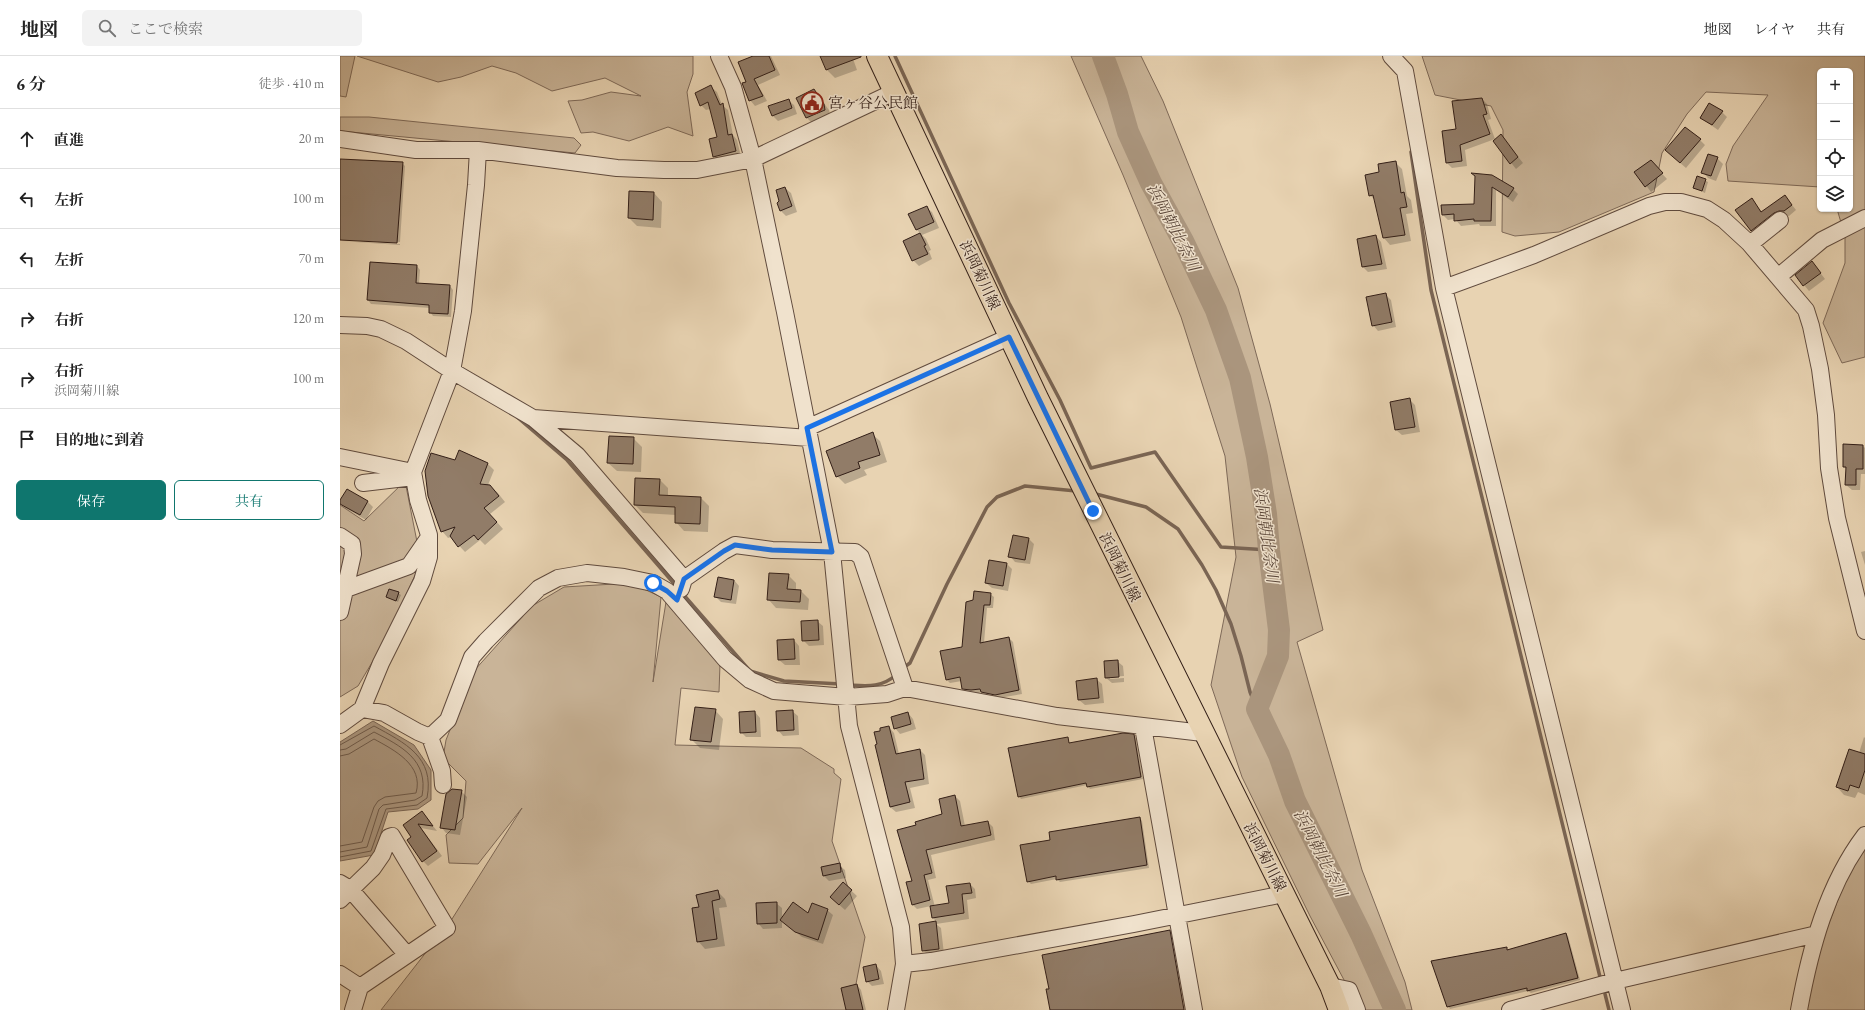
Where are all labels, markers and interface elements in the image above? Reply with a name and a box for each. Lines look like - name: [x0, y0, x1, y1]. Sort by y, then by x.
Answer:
- search box: [82, 10, 362, 46]
- text: 地図: [20, 17, 58, 42]
- icon: search: [96, 17, 118, 39]
- text: ここで検索: [128, 19, 203, 38]
- text: 地図: [1704, 20, 1732, 38]
- text: レイヤ: [1754, 20, 1795, 38]
- text: 共有: [1817, 20, 1845, 38]
- map controls: [1817, 68, 1853, 212]
- button: +: [1817, 68, 1853, 104]
- text: 6 分: [16, 73, 46, 95]
- text: 徒歩 · 410 m: [259, 75, 324, 92]
- public building icon: 宮ヶ谷公民館: [799, 90, 825, 116]
- place label: 宮ヶ谷公民館: [828, 93, 918, 112]
- button: −: [1817, 104, 1853, 140]
- icon: ahead: [16, 128, 38, 150]
- text: 直進: [54, 130, 84, 149]
- text: 20 m: [299, 130, 324, 147]
- button: locate: [1817, 140, 1853, 176]
- button: layers: [1817, 176, 1853, 212]
- water label: 浜岡朝比奈川: [1142, 180, 1206, 277]
- icon: left: [16, 188, 38, 210]
- text: 左折: [54, 190, 84, 209]
- text: 100 m: [293, 190, 324, 207]
- street label: 浜岡菊川線: [956, 237, 1005, 313]
- icon: left: [16, 248, 38, 270]
- text: 左折: [54, 250, 84, 269]
- text: 70 m: [299, 250, 324, 267]
- icon: right: [16, 308, 38, 330]
- text: 右折: [54, 310, 84, 329]
- text: 120 m: [293, 310, 324, 327]
- text: 右折: [54, 361, 84, 380]
- icon: right: [16, 368, 38, 390]
- text: 100 m: [293, 370, 324, 387]
- text: 浜岡菊川線: [54, 382, 119, 399]
- icon: arrive: [16, 428, 38, 450]
- text: 目的地に到着: [54, 430, 144, 449]
- button: 保存: [16, 480, 166, 520]
- button: 共有: [174, 480, 324, 520]
- water label: 浜岡朝比奈川: [1249, 486, 1284, 586]
- route end: [1084, 502, 1102, 520]
- street label: 浜岡菊川線: [1095, 529, 1145, 605]
- route start: [644, 574, 662, 592]
- water label: 浜岡朝比奈川: [1289, 806, 1353, 903]
- street label: 浜岡菊川線: [1240, 819, 1291, 895]

